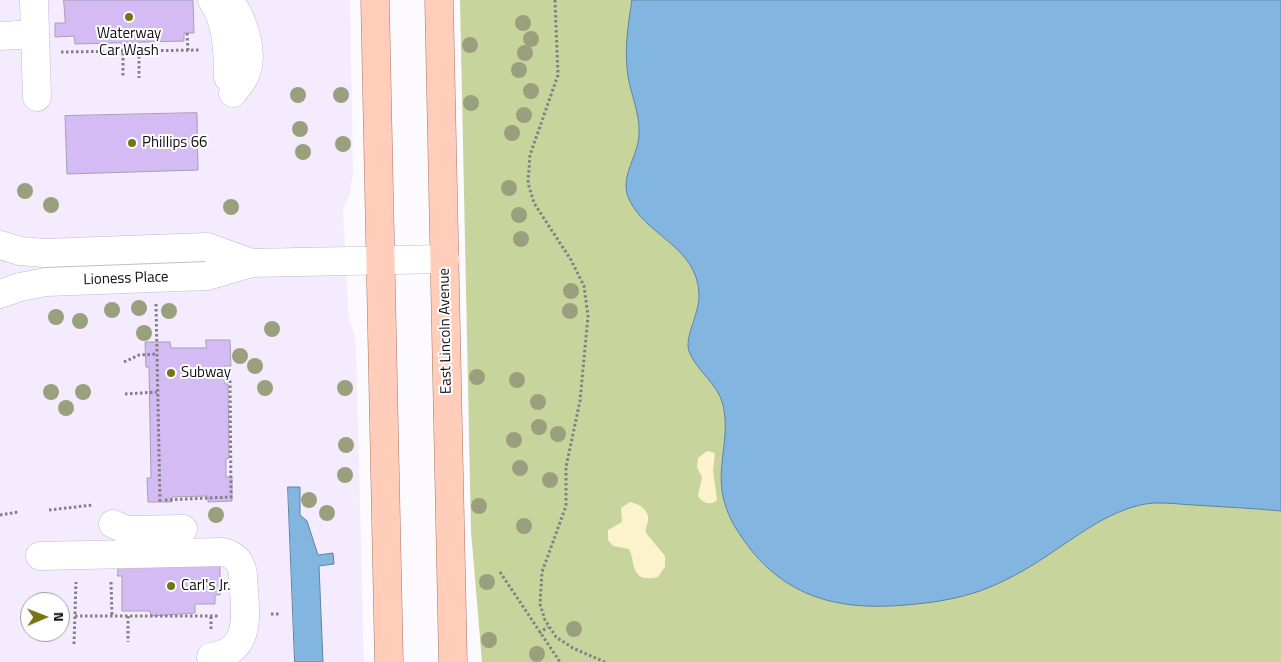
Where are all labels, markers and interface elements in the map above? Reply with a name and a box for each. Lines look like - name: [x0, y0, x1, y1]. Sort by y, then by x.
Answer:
- marker: Waterway Car Wash: [123, 11, 135, 23]
- place label: Waterway Car Wash: [97, 25, 161, 60]
- place label: Phillips 66: [142, 134, 207, 152]
- marker: Phillips 66: [126, 137, 138, 149]
- street label: East Lincoln Avenue: [436, 268, 456, 394]
- street label: Lioness Place: [83, 269, 169, 289]
- place label: Subway: [181, 364, 231, 382]
- marker: Subway: [165, 367, 177, 379]
- place label: Carl's Jr.: [181, 577, 231, 595]
- marker: Carl's Jr.: [165, 580, 177, 592]
- north arrow: [20, 592, 70, 642]
- text: N: [49, 612, 70, 622]

